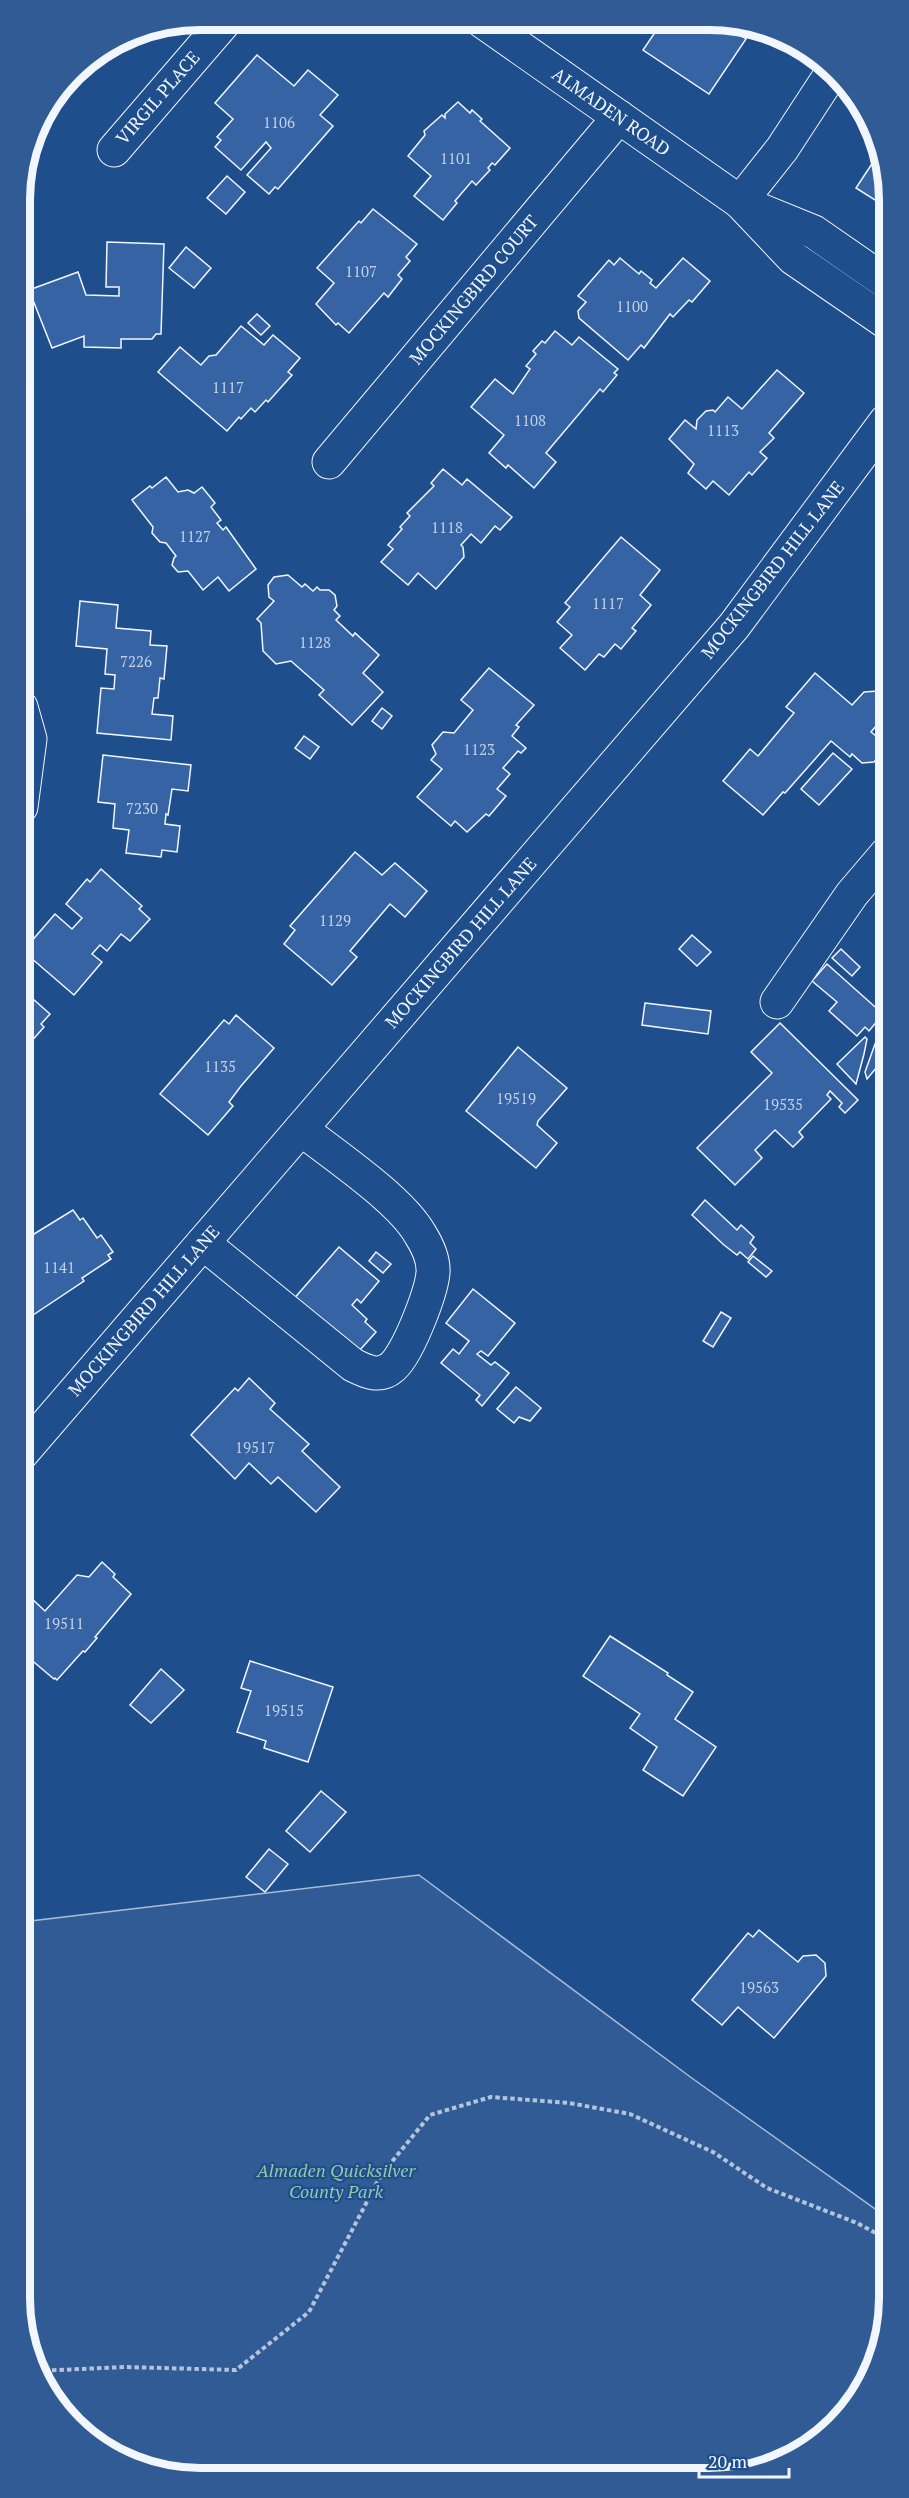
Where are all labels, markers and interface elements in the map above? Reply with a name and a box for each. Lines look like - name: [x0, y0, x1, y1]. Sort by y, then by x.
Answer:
- street label: VIRGIL PLACE: [110, 45, 205, 149]
- street label: ALMADEN ROAD: [548, 61, 675, 161]
- house number: 1106: [263, 112, 295, 132]
- house number: 1101: [440, 148, 472, 168]
- street label: MOCKINGBIRD COURT: [404, 210, 543, 369]
- house number: 1107: [345, 261, 377, 281]
- house number: 1100: [616, 296, 648, 316]
- house number: 1117: [212, 377, 244, 397]
- house number: 1108: [514, 410, 546, 430]
- house number: 1113: [707, 420, 739, 440]
- street label: MOCKINGBIRD HILL LANE: [695, 476, 849, 663]
- house number: 1118: [431, 517, 463, 537]
- house number: 1127: [179, 526, 211, 546]
- house number: 1117: [592, 593, 624, 613]
- house number: 1128: [299, 632, 331, 652]
- house number: 7226: [120, 651, 152, 671]
- house number: 1123: [463, 739, 495, 759]
- house number: 7230: [126, 798, 158, 818]
- street label: MOCKINGBIRD HILL LANE: [379, 852, 541, 1033]
- house number: 1129: [319, 910, 351, 930]
- house number: 1135: [204, 1056, 236, 1076]
- house number: 19519: [496, 1088, 536, 1108]
- house number: 19535: [763, 1094, 803, 1114]
- street label: MOCKINGBIRD HILL LANE: [62, 1220, 224, 1401]
- house number: 1141: [43, 1257, 75, 1277]
- house number: 19517: [235, 1437, 275, 1457]
- house number: 19511: [44, 1613, 84, 1633]
- house number: 19515: [264, 1700, 304, 1720]
- house number: 19563: [739, 1977, 779, 1997]
- park label: Almaden Quicksilver County Park: [256, 2158, 416, 2203]
- scale bar: [699, 2441, 789, 2479]
- text: 20 m: [708, 2449, 748, 2473]

